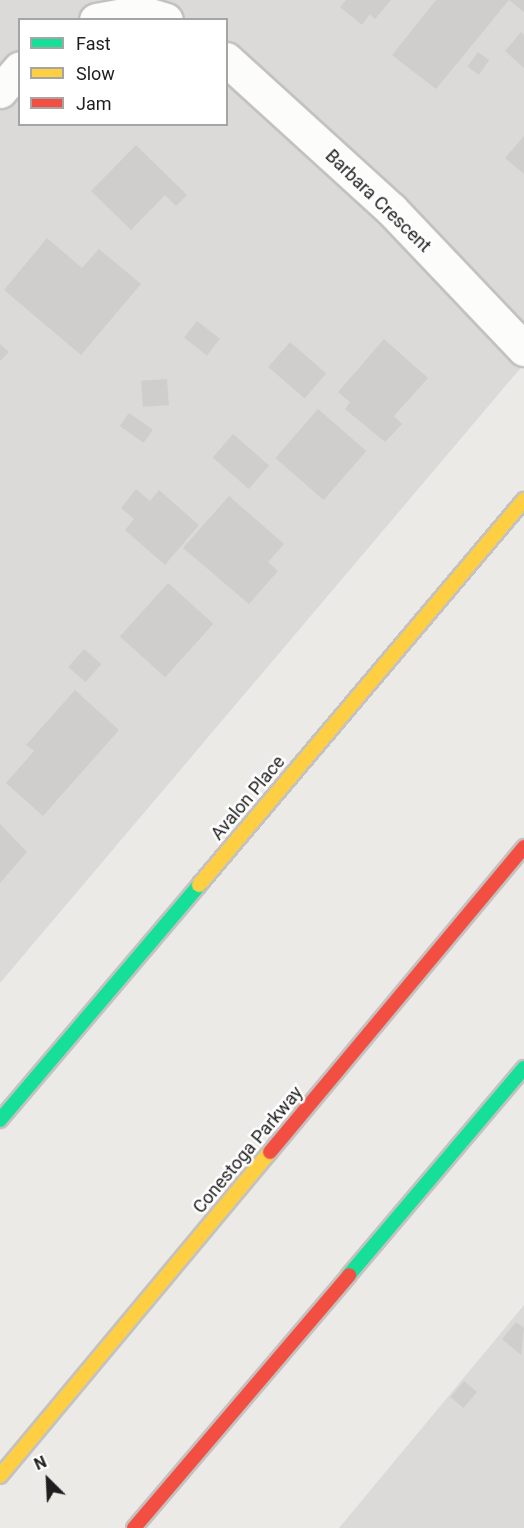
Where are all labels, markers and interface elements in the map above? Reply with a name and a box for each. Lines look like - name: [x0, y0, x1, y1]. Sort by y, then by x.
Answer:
- legend: [18, 18, 228, 126]
- text: Fast: [76, 33, 111, 54]
- text: Slow: [76, 63, 115, 84]
- text: Jam: [76, 93, 112, 114]
- street label: Barbara Crescent: [321, 145, 435, 257]
- street label: Avalon Place: [207, 752, 289, 844]
- street label: Conestoga Parkway: [189, 1082, 307, 1218]
- north arrow: [18, 1450, 78, 1510]
- text: N: [31, 1452, 49, 1474]

